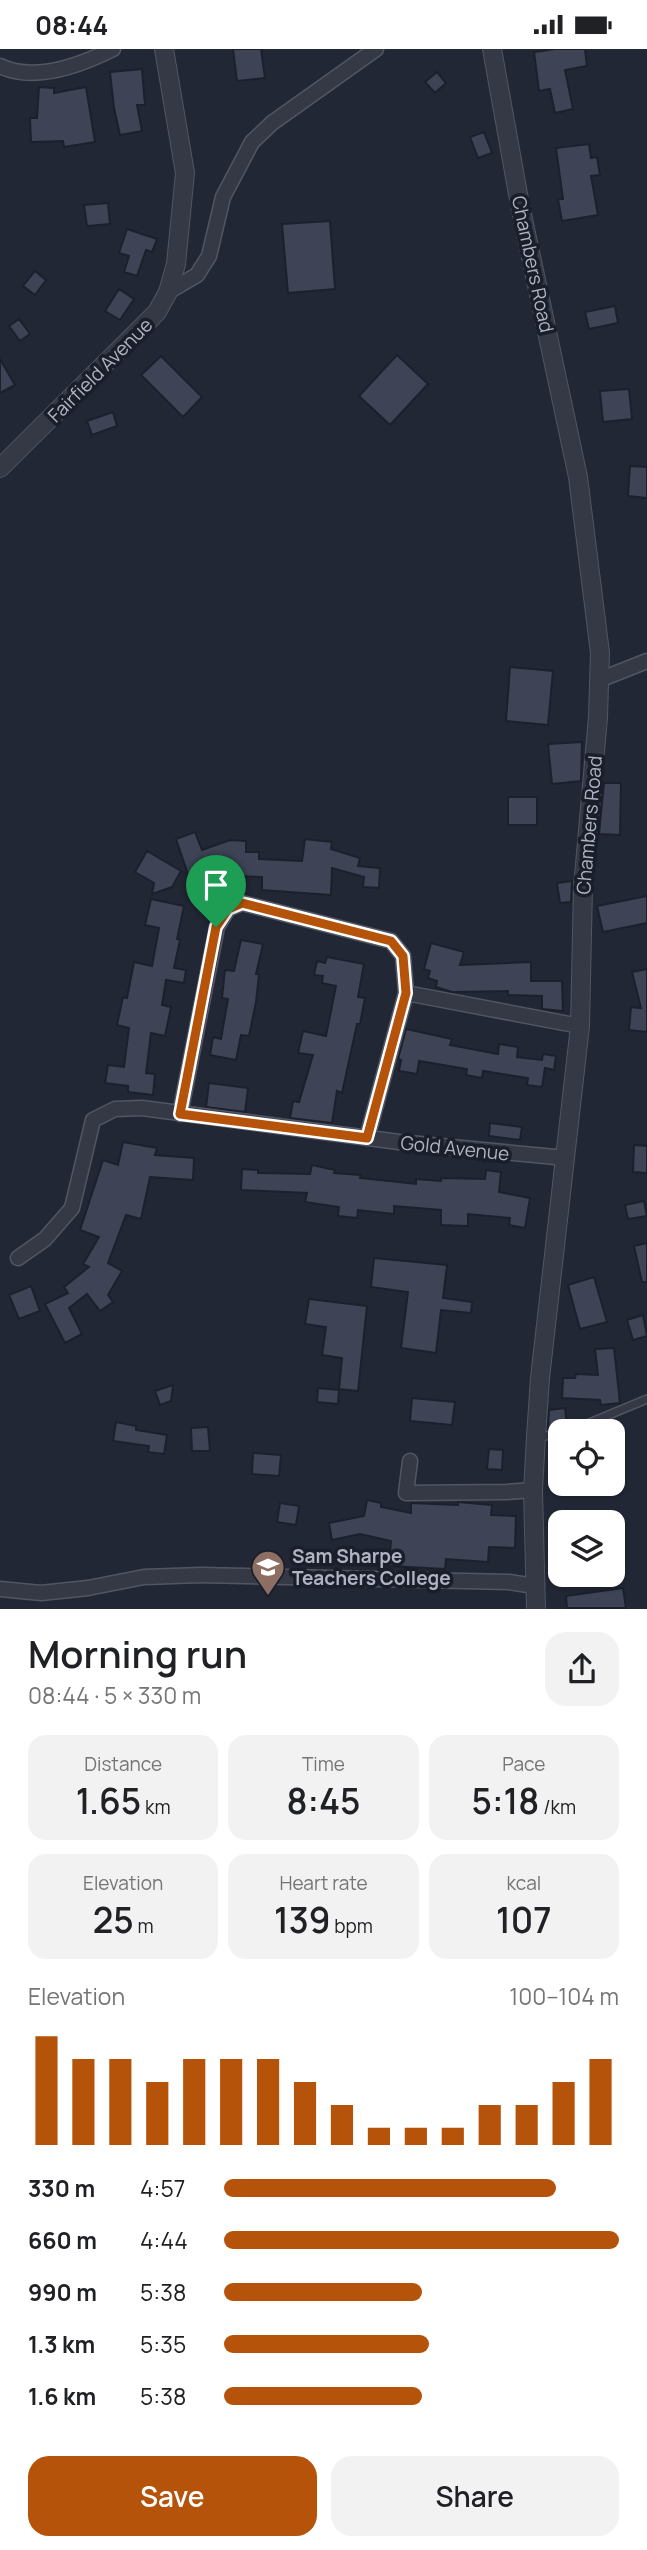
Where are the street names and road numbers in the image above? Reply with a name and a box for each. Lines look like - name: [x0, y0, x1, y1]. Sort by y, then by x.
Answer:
- street label: Chambers Road: [506, 193, 560, 335]
- street label: Fairfield Avenue: [42, 312, 158, 428]
- street label: Chambers Road: [570, 755, 608, 895]
- street label: Gold Avenue: [399, 1129, 511, 1167]

